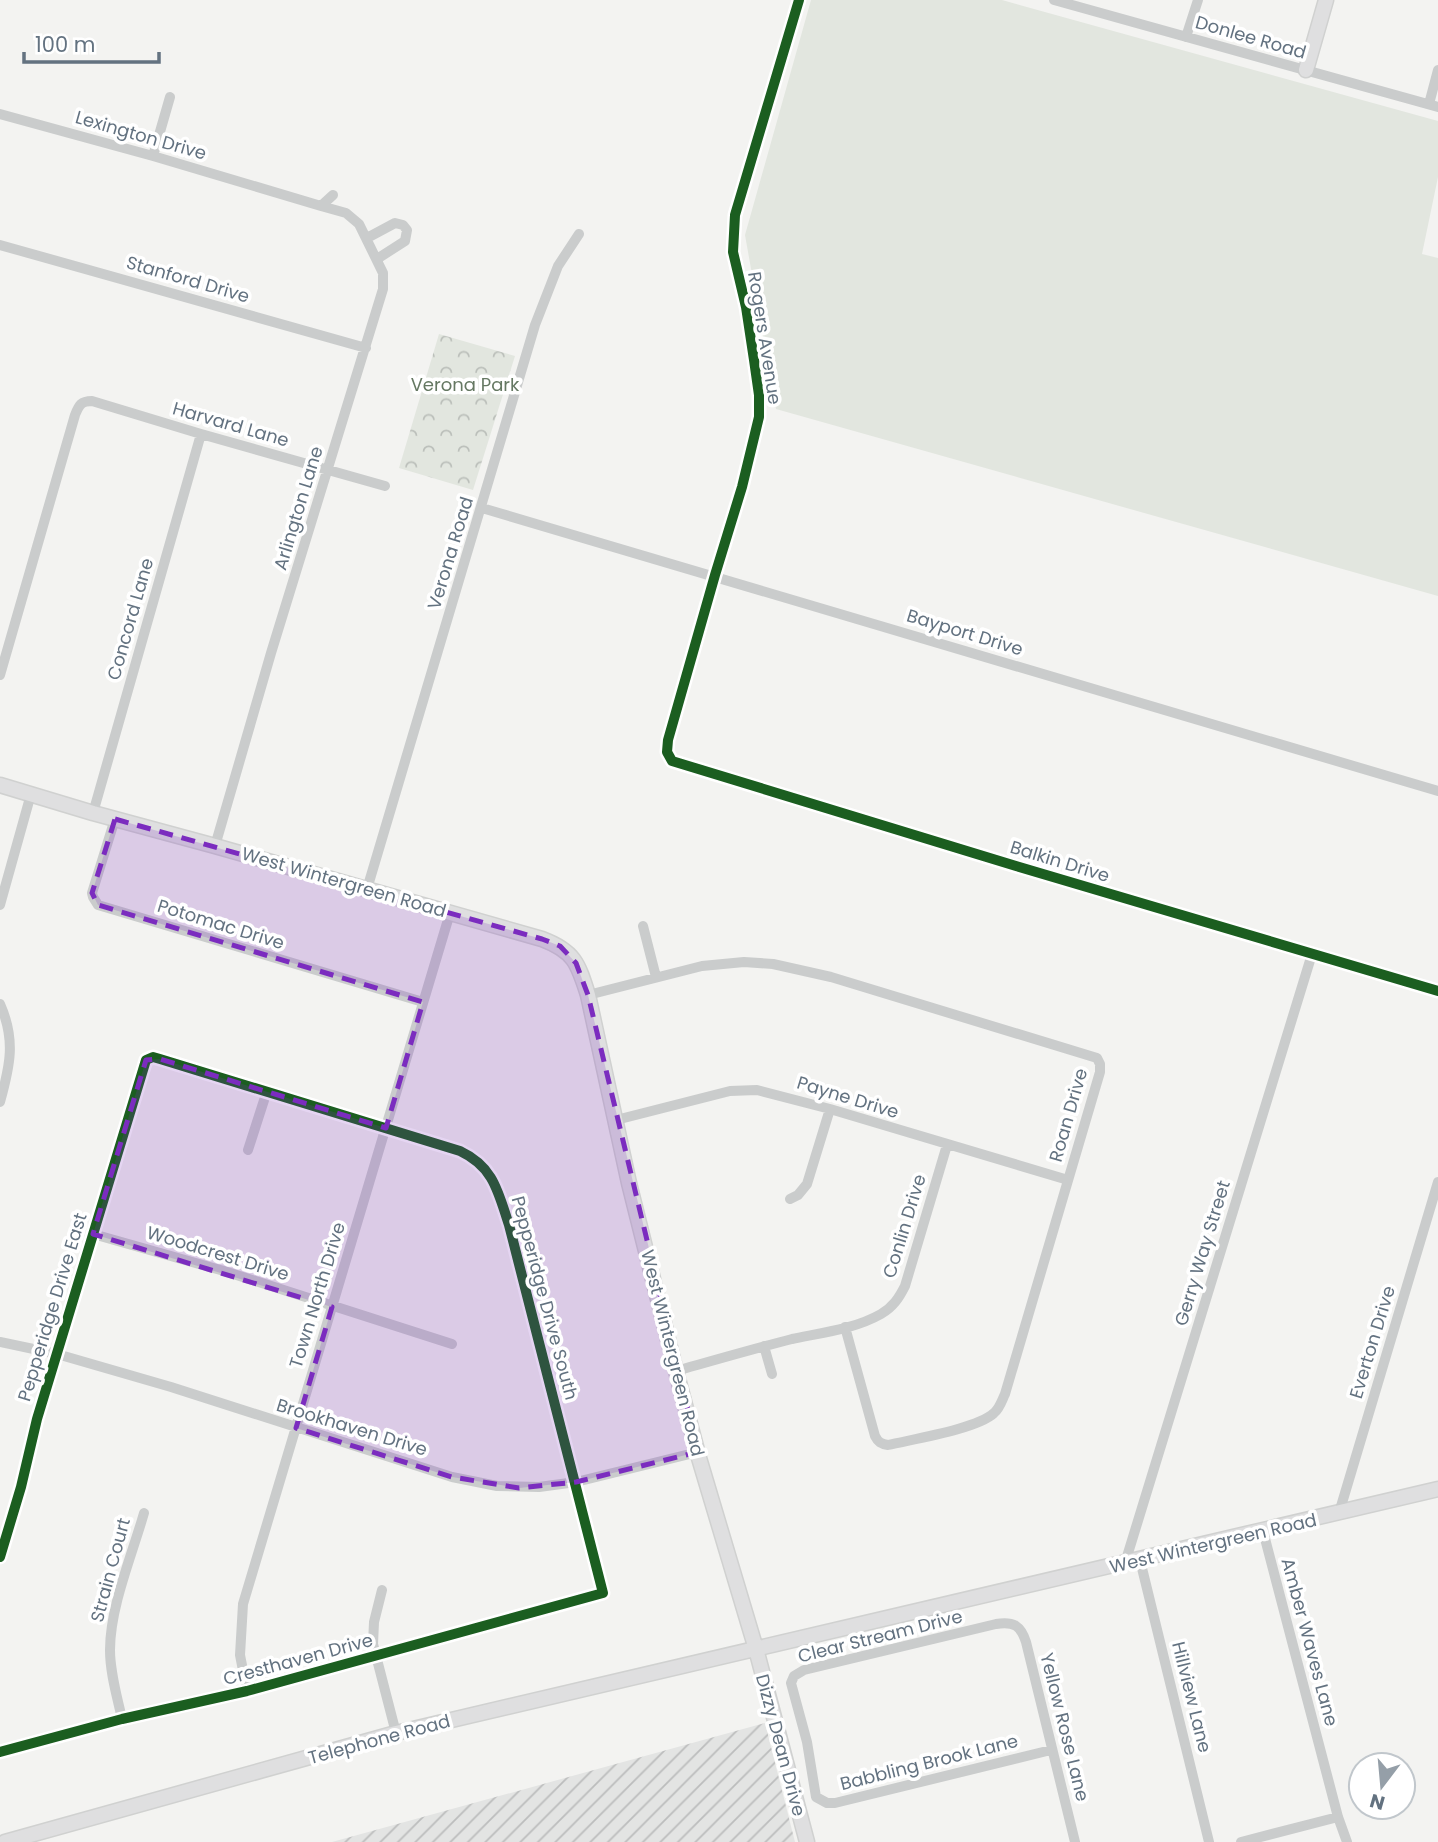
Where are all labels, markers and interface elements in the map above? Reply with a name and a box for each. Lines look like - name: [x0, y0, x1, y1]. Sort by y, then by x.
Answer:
- street label: Donlee Road: [1193, 9, 1309, 65]
- scale bar: [24, 21, 159, 65]
- text: 100 m: [35, 30, 95, 59]
- street label: Lexington Drive: [73, 104, 209, 166]
- street label: Stanford Drive: [123, 249, 253, 309]
- street label: Rogers Avenue: [742, 270, 788, 406]
- park label: Verona Park: [411, 372, 520, 397]
- street label: Harvard Lane: [170, 395, 292, 453]
- street label: Arlington Lane: [267, 443, 329, 573]
- street label: Verona Road: [421, 493, 479, 613]
- street label: Concord Lane: [101, 555, 159, 683]
- street label: Bayport Drive: [904, 602, 1026, 662]
- street label: Balkin Drive: [1007, 834, 1113, 888]
- street label: West Wintergreen Road: [239, 841, 449, 923]
- street label: Potomac Drive: [154, 893, 288, 955]
- street label: Roan Drive: [1043, 1065, 1093, 1165]
- street label: Payne Drive: [794, 1070, 902, 1124]
- street label: Conlin Drive: [876, 1171, 932, 1281]
- street label: Gerry Way Street: [1168, 1177, 1236, 1329]
- street label: Pepperidge Drive South: [506, 1193, 584, 1403]
- street label: Pepperidge Drive East: [11, 1210, 93, 1404]
- street label: Woodcrest Drive: [144, 1219, 292, 1287]
- street label: Town North Drive: [283, 1219, 351, 1371]
- street label: West Wintergreen Road: [635, 1247, 711, 1459]
- street label: Everton Drive: [1343, 1283, 1401, 1401]
- street label: Brookhaven Drive: [274, 1392, 430, 1462]
- street label: West Wintergreen Road: [1107, 1507, 1319, 1579]
- street label: Strain Court: [84, 1515, 136, 1625]
- street label: Amber Waves Lane: [1275, 1555, 1345, 1729]
- street label: Clear Stream Drive: [795, 1603, 965, 1669]
- street label: Cresthaven Drive: [220, 1627, 376, 1691]
- street label: Hillview Lane: [1166, 1639, 1218, 1755]
- street label: Yellow Rose Lane: [1034, 1650, 1096, 1804]
- street label: Dizzy Dean Drive: [750, 1671, 812, 1819]
- street label: Telephone Road: [305, 1708, 453, 1770]
- street label: Babbling Brook Lane: [837, 1728, 1021, 1796]
- north arrow: [1347, 1751, 1417, 1821]
- text: N: [1367, 1787, 1388, 1817]

